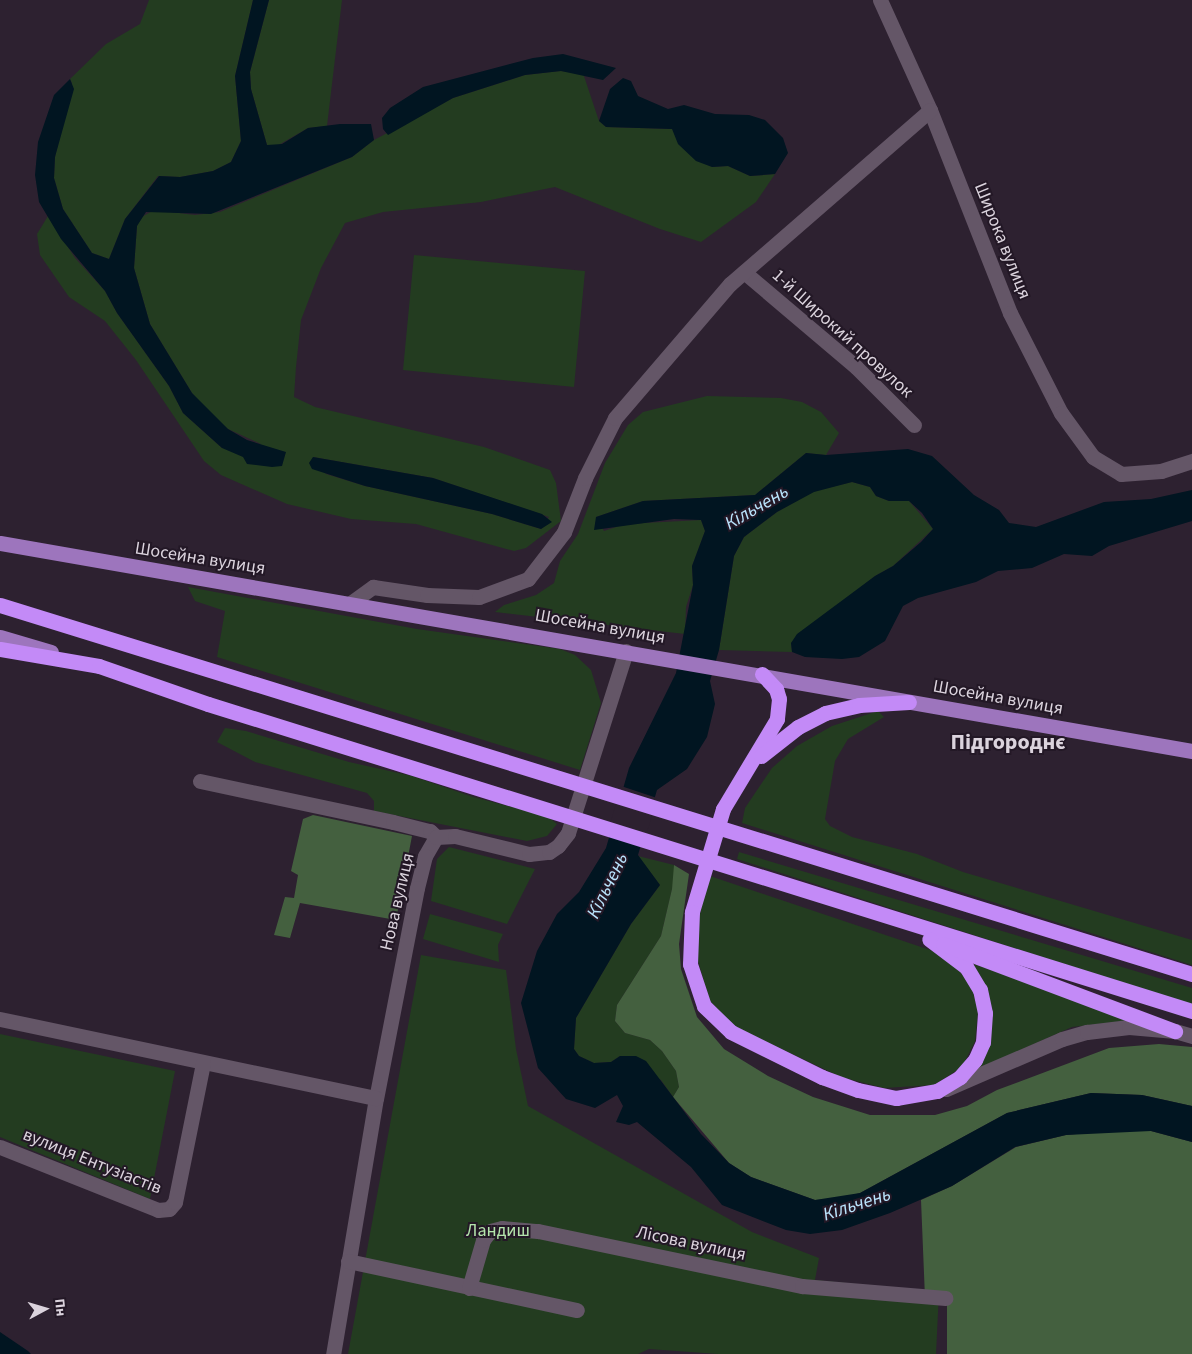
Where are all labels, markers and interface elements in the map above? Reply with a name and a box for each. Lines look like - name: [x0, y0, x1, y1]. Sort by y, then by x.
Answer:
- street label: Широка вулиця: [969, 180, 1035, 302]
- street label: 1-й Широкий провулок: [767, 265, 917, 403]
- water label: Кільчень: [721, 481, 793, 535]
- street label: Шосейна вулиця: [133, 538, 267, 580]
- street label: Шосейна вулиця: [533, 605, 667, 649]
- street label: Шосейна вулиця: [931, 676, 1065, 720]
- district label: Підгороднє: [950, 730, 1066, 756]
- water label: Кільчень: [582, 850, 634, 922]
- street label: Нова вулиця: [376, 851, 420, 953]
- street label: вулиця Ентузіастів: [20, 1124, 164, 1200]
- water label: Кільчень: [820, 1183, 894, 1227]
- park label: Ландиш: [466, 1220, 530, 1242]
- street label: Лісова вулиця: [634, 1222, 748, 1266]
- north arrow: [20, 1284, 70, 1334]
- text: Пн: [49, 1298, 71, 1317]

